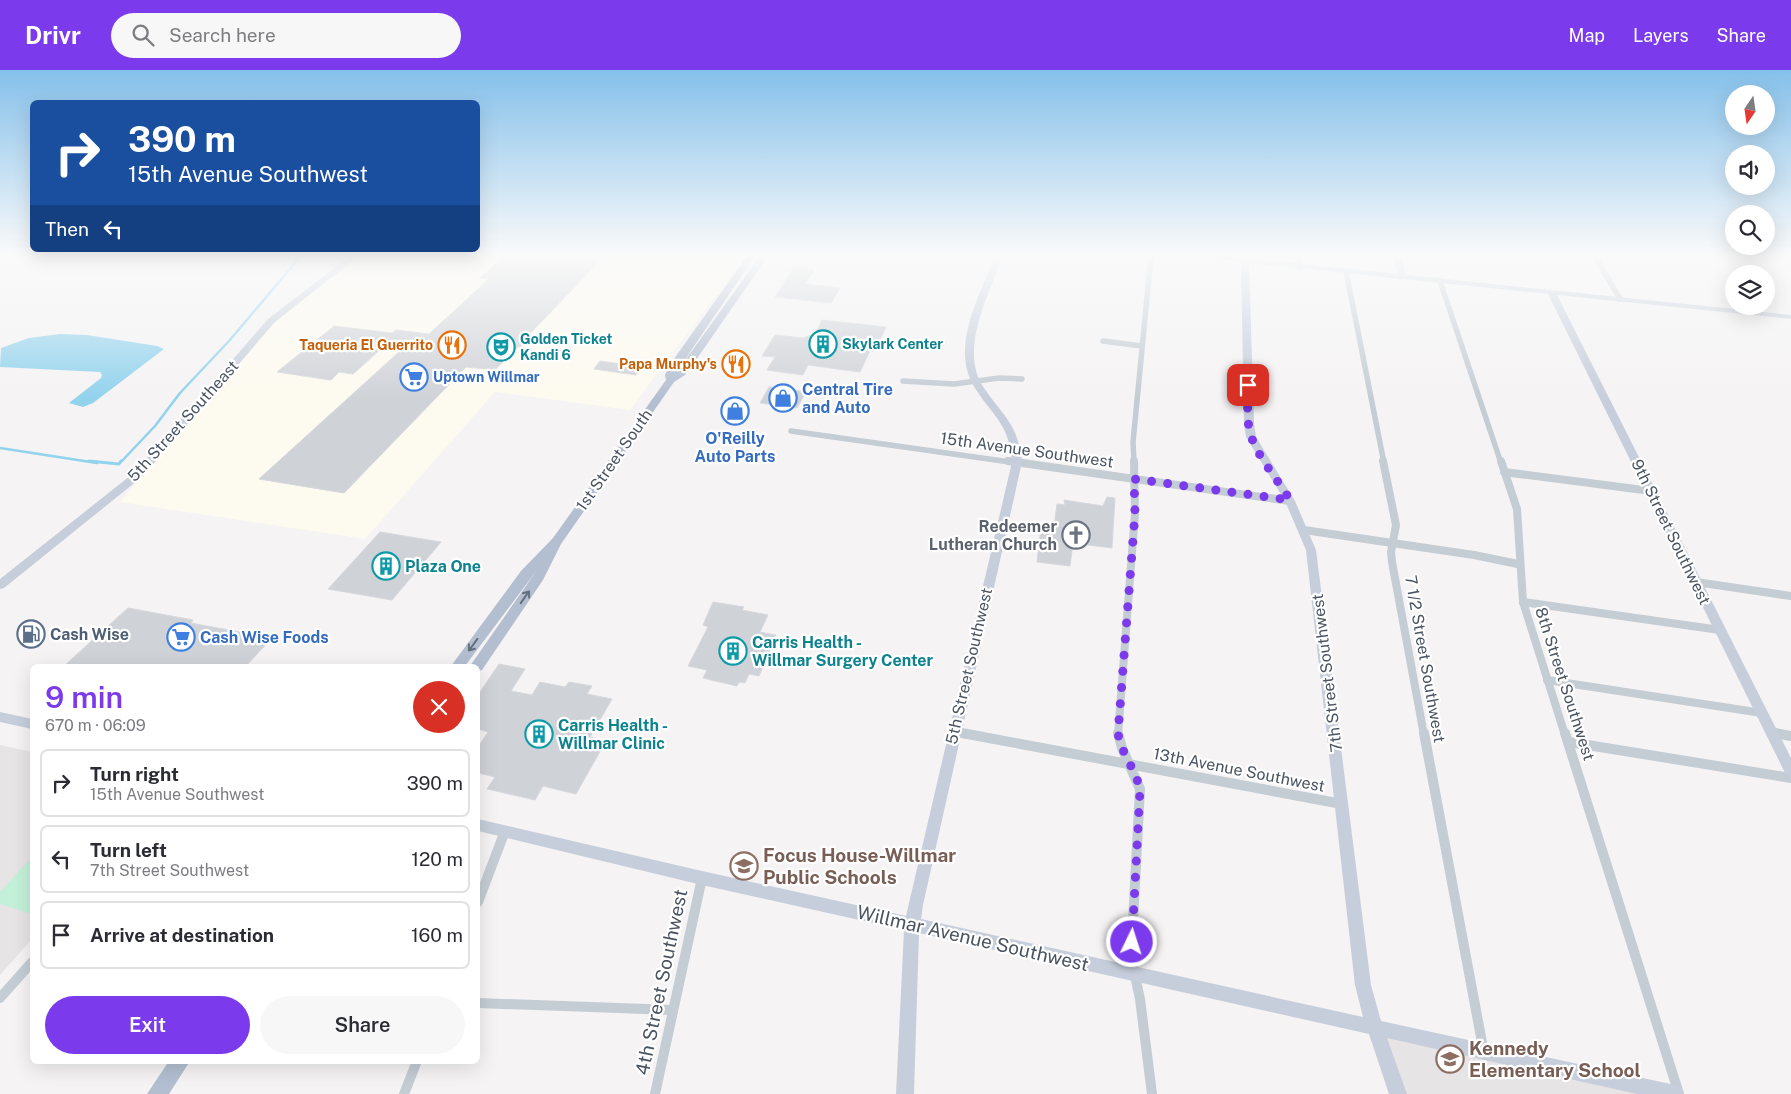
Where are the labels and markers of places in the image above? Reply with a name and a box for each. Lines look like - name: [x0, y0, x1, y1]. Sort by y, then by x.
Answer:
- building icon: Skylark Center: [808, 329, 838, 359]
- restaurant icon: Taqueria El Guerrito: [437, 330, 467, 360]
- place label: Golden Ticket Kandi 6: [520, 331, 612, 363]
- theatre icon: Golden Ticket Kandi 6: [486, 332, 516, 362]
- place label: Skylark Center: [842, 336, 943, 352]
- place label: Taqueria El Guerrito: [299, 337, 433, 353]
- restaurant icon: Papa Murphy's: [721, 349, 751, 379]
- place label: Papa Murphy's: [619, 356, 717, 372]
- supermarket icon: Uptown Willmar: [399, 362, 429, 392]
- pin: [1227, 364, 1269, 406]
- place label: Uptown Willmar: [433, 369, 540, 385]
- place label: Central Tire and Auto: [802, 380, 893, 417]
- shop icon: Central Tire and Auto: [768, 383, 798, 413]
- shop icon: O'Reilly Auto Parts: [720, 396, 750, 426]
- place label: O'Reilly Auto Parts: [695, 429, 775, 466]
- place label: Redeemer Lutheran Church: [929, 517, 1057, 554]
- church icon: Redeemer Lutheran Church: [1061, 520, 1091, 550]
- building icon: Plaza One: [371, 551, 401, 581]
- place label: Plaza One: [405, 557, 481, 576]
- fuel station icon: Cash Wise: [16, 619, 46, 649]
- supermarket icon: Cash Wise Foods: [166, 622, 196, 652]
- place label: Cash Wise: [50, 625, 129, 644]
- place label: Cash Wise Foods: [200, 628, 329, 647]
- place label: Carris Health - Willmar Surgery Center: [752, 633, 934, 670]
- building icon: Carris Health - Willmar Surgery Center: [718, 636, 748, 666]
- place label: Carris Health - Willmar Clinic: [558, 716, 668, 753]
- building icon: Carris Health - Willmar Clinic: [524, 719, 554, 749]
- place label: Focus House-Willmar Public Schools: [763, 844, 956, 888]
- school or university icon: Focus House-Willmar Public Schools: [729, 851, 759, 881]
- place label: Kennedy Elementary School: [1469, 1037, 1641, 1081]
- school or university icon: Kennedy Elementary School: [1435, 1044, 1465, 1074]

